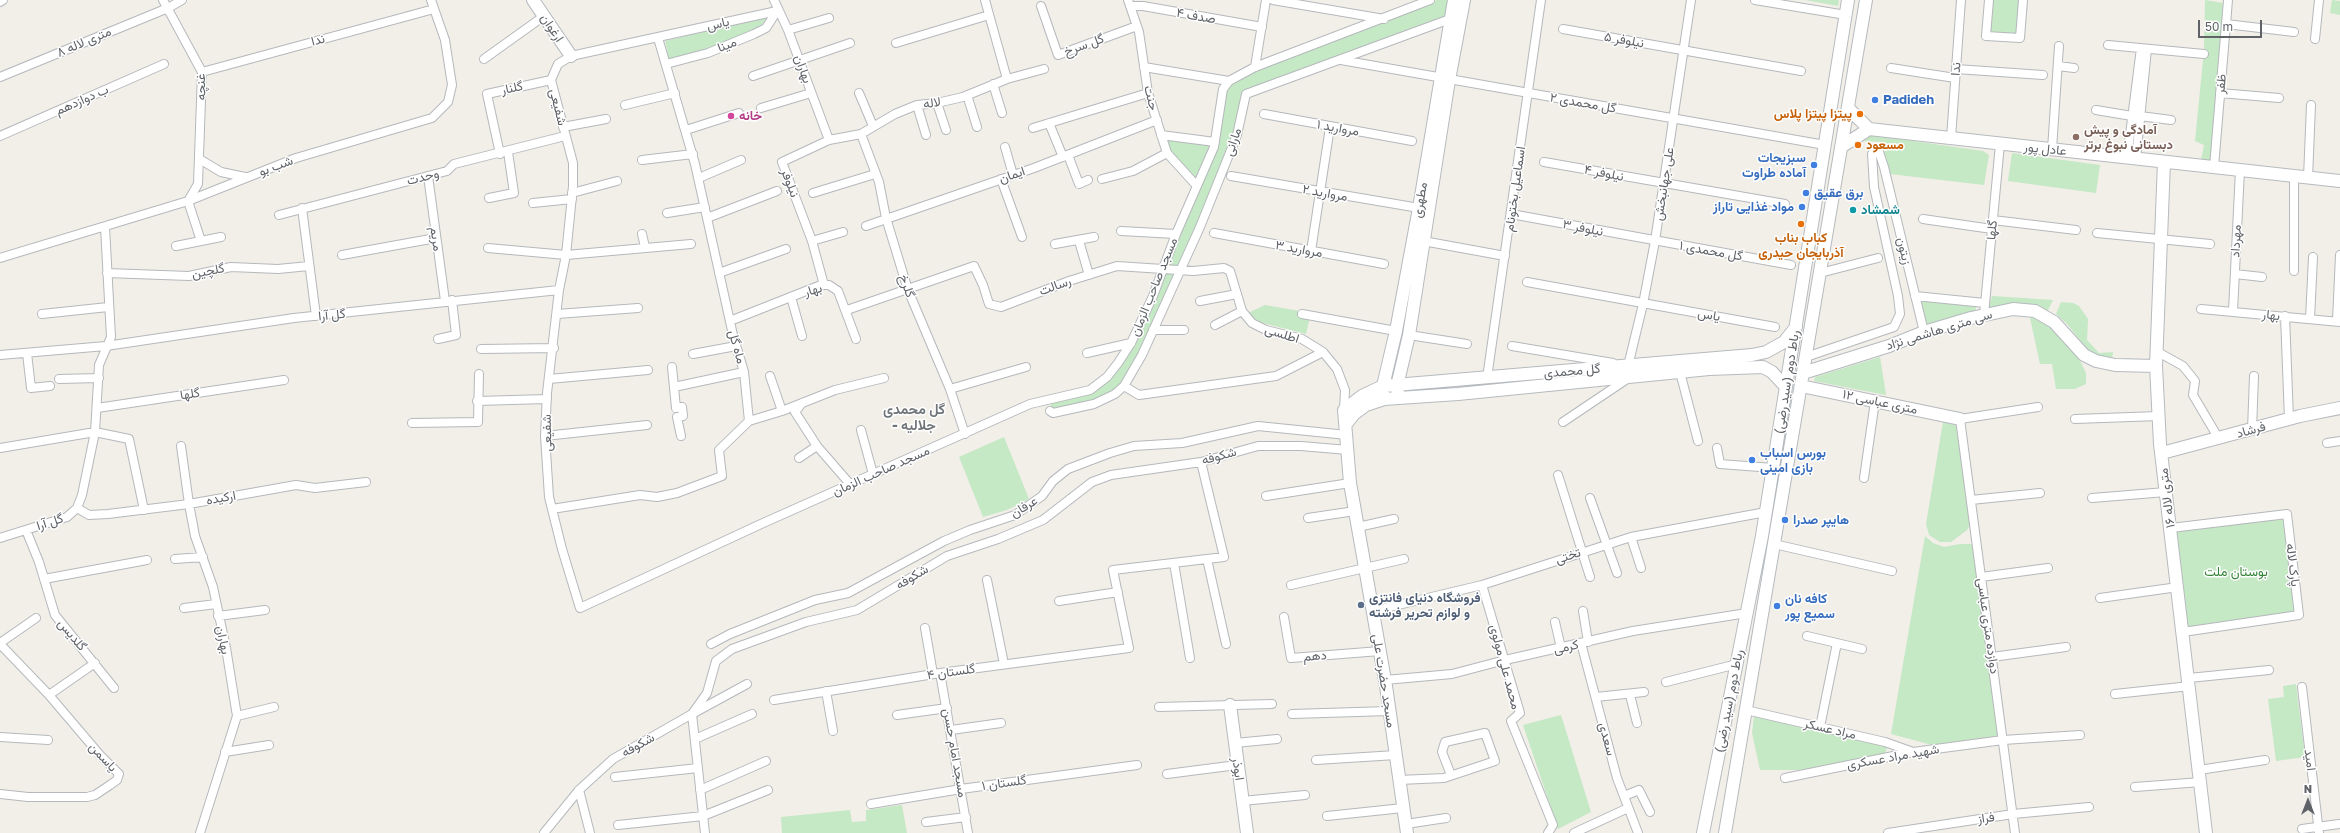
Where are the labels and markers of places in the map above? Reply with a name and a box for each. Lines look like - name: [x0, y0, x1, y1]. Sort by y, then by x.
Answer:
- place label: Padideh: [1883, 92, 1934, 108]
- marker: Padideh: [1870, 95, 1880, 105]
- place label: پیتزا پیتزا پلاس: [1774, 106, 1852, 122]
- place label: خانه: [739, 108, 762, 124]
- marker: پیتزا پیتزا پلاس: [1855, 109, 1865, 119]
- marker: خانه: [726, 111, 736, 121]
- place label: آمادگی و پیش دبستانی نبوغ برتر: [2084, 122, 2173, 153]
- marker: آمادگی و پیش دبستانی نبوغ برتر: [2071, 132, 2081, 142]
- place label: مسعود: [1866, 137, 1904, 153]
- marker: مسعود: [1853, 140, 1863, 150]
- place label: سبزیجات آماده طراوت: [1742, 150, 1806, 181]
- marker: سبزیجات آماده طراوت: [1809, 160, 1819, 170]
- place label: برق عقیق: [1814, 185, 1863, 201]
- marker: برق عقیق: [1801, 188, 1811, 198]
- place label: مواد غذایی تاراز: [1713, 199, 1794, 215]
- marker: مواد غذایی تاراز: [1797, 202, 1807, 212]
- place label: شمشاد: [1861, 202, 1900, 218]
- marker: شمشاد: [1848, 205, 1858, 215]
- marker: کباب بناب آذربایجان حیدری: [1796, 219, 1806, 229]
- place label: کباب بناب آذربایجان حیدری: [1758, 230, 1844, 261]
- place label: بورس اسباب بازی امینی: [1760, 445, 1826, 476]
- marker: بورس اسباب بازی امینی: [1747, 455, 1757, 465]
- place label: هایپر صدرا: [1793, 512, 1849, 528]
- marker: هایپر صدرا: [1780, 515, 1790, 525]
- place label: فروشگاه دنیای فانتزی و لوازم تحریر فرشته: [1369, 590, 1480, 621]
- place label: کافه نان سمیع پور: [1785, 591, 1835, 622]
- marker: فروشگاه دنیای فانتزی و لوازم تحریر فرشته: [1356, 600, 1366, 610]
- marker: کافه نان سمیع پور: [1772, 601, 1782, 611]

